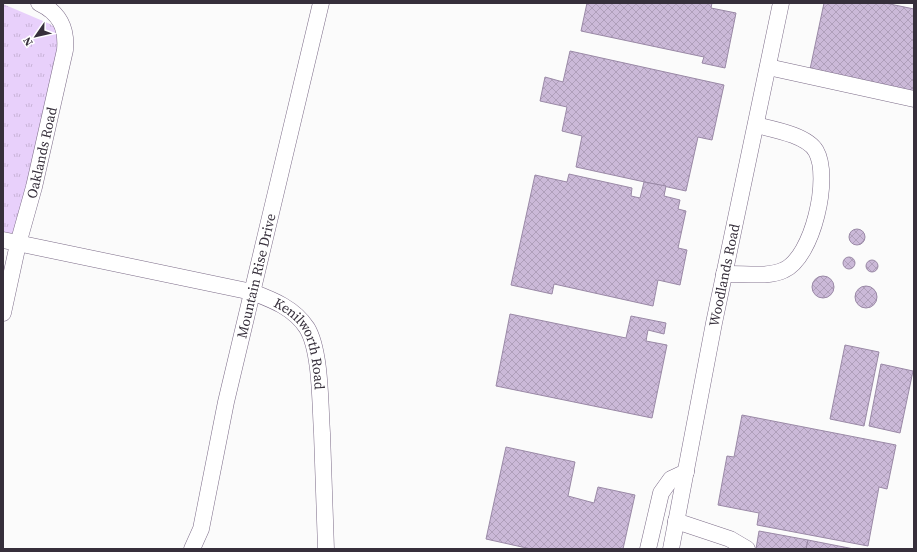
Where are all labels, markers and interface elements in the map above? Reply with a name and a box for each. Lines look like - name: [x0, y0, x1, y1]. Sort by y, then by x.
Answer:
- north arrow: [16, 16, 56, 56]
- text: N: [20, 34, 37, 49]
- street label: Oaklands Road: [21, 105, 62, 201]
- street label: Mountain Rise Drive: [232, 211, 281, 340]
- street label: Woodlands Road: [704, 222, 745, 328]
- street label: Kenilworth Road: [270, 293, 330, 390]

